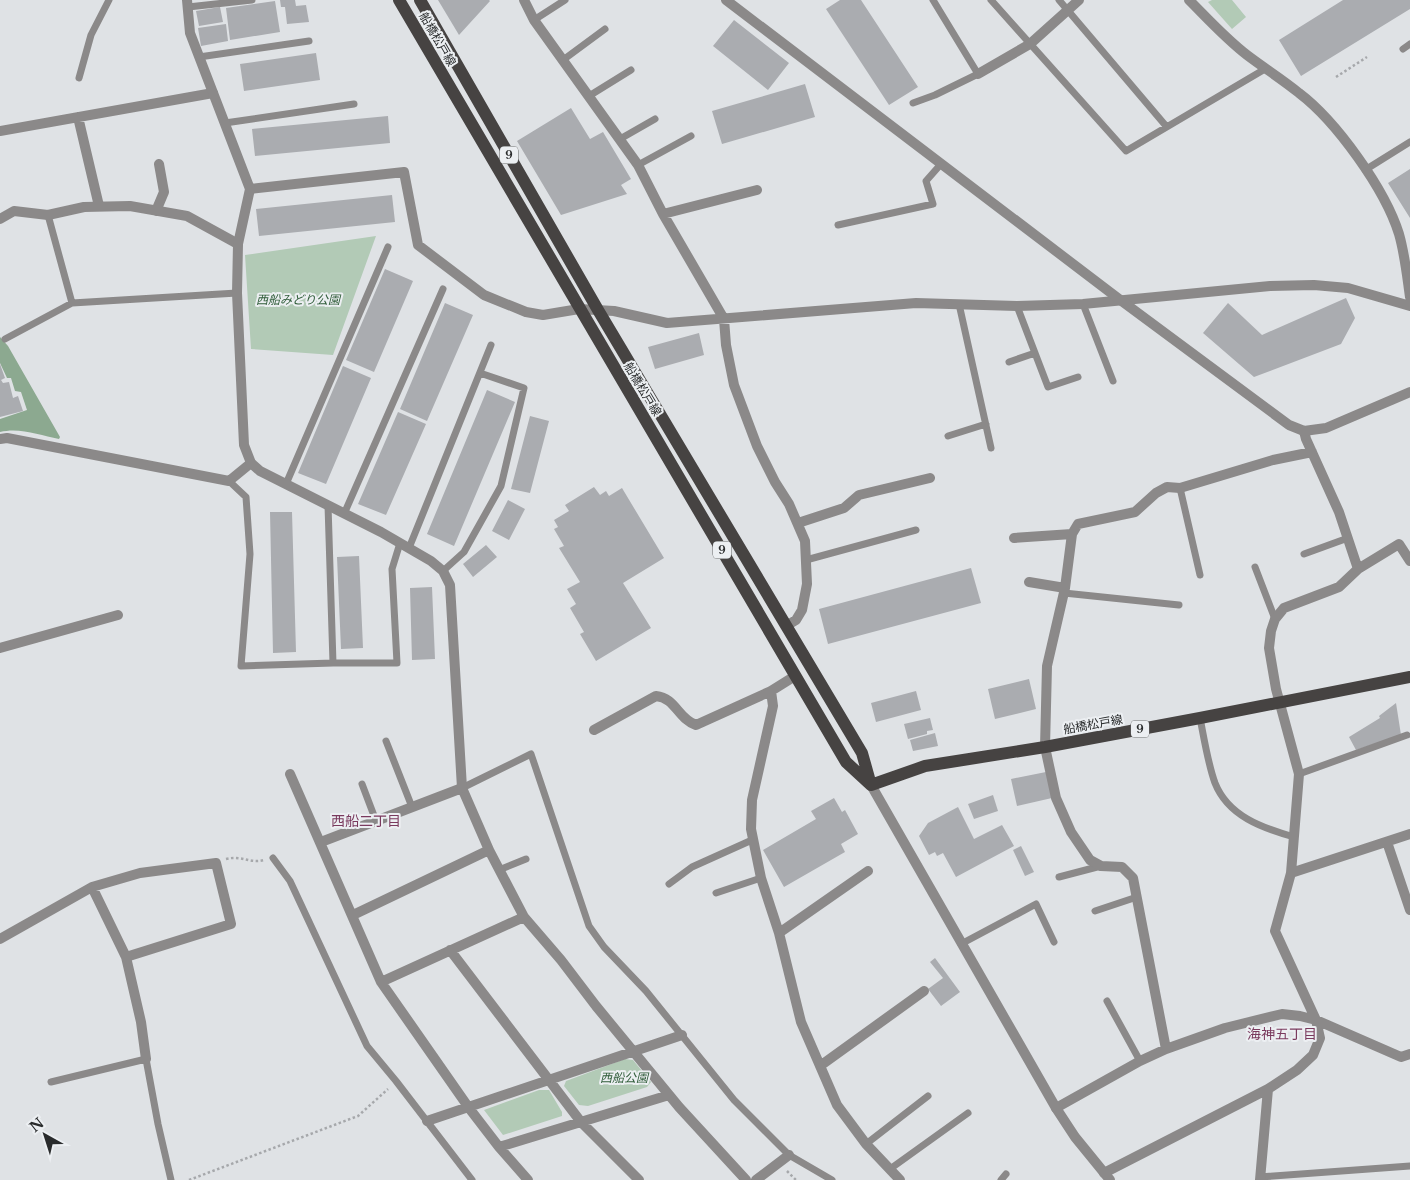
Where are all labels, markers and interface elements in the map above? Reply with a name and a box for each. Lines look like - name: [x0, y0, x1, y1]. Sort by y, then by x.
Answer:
- street label: 船橋松戸線: [417, 9, 459, 69]
- road number: 9: [500, 146, 518, 164]
- park label: 西船みどり公園: [256, 292, 342, 307]
- street label: 船橋松戸線: [621, 359, 665, 419]
- road number: 9: [713, 542, 731, 558]
- street label: 船橋松戸線: [1062, 711, 1124, 737]
- road number: 9: [1131, 721, 1149, 738]
- district label: 西船二丁目: [331, 812, 401, 830]
- district label: 海神五丁目: [1247, 1025, 1317, 1043]
- park label: 西船公園: [600, 1070, 650, 1085]
- north arrow: [20, 1110, 70, 1160]
- text: N: [26, 1114, 48, 1136]

